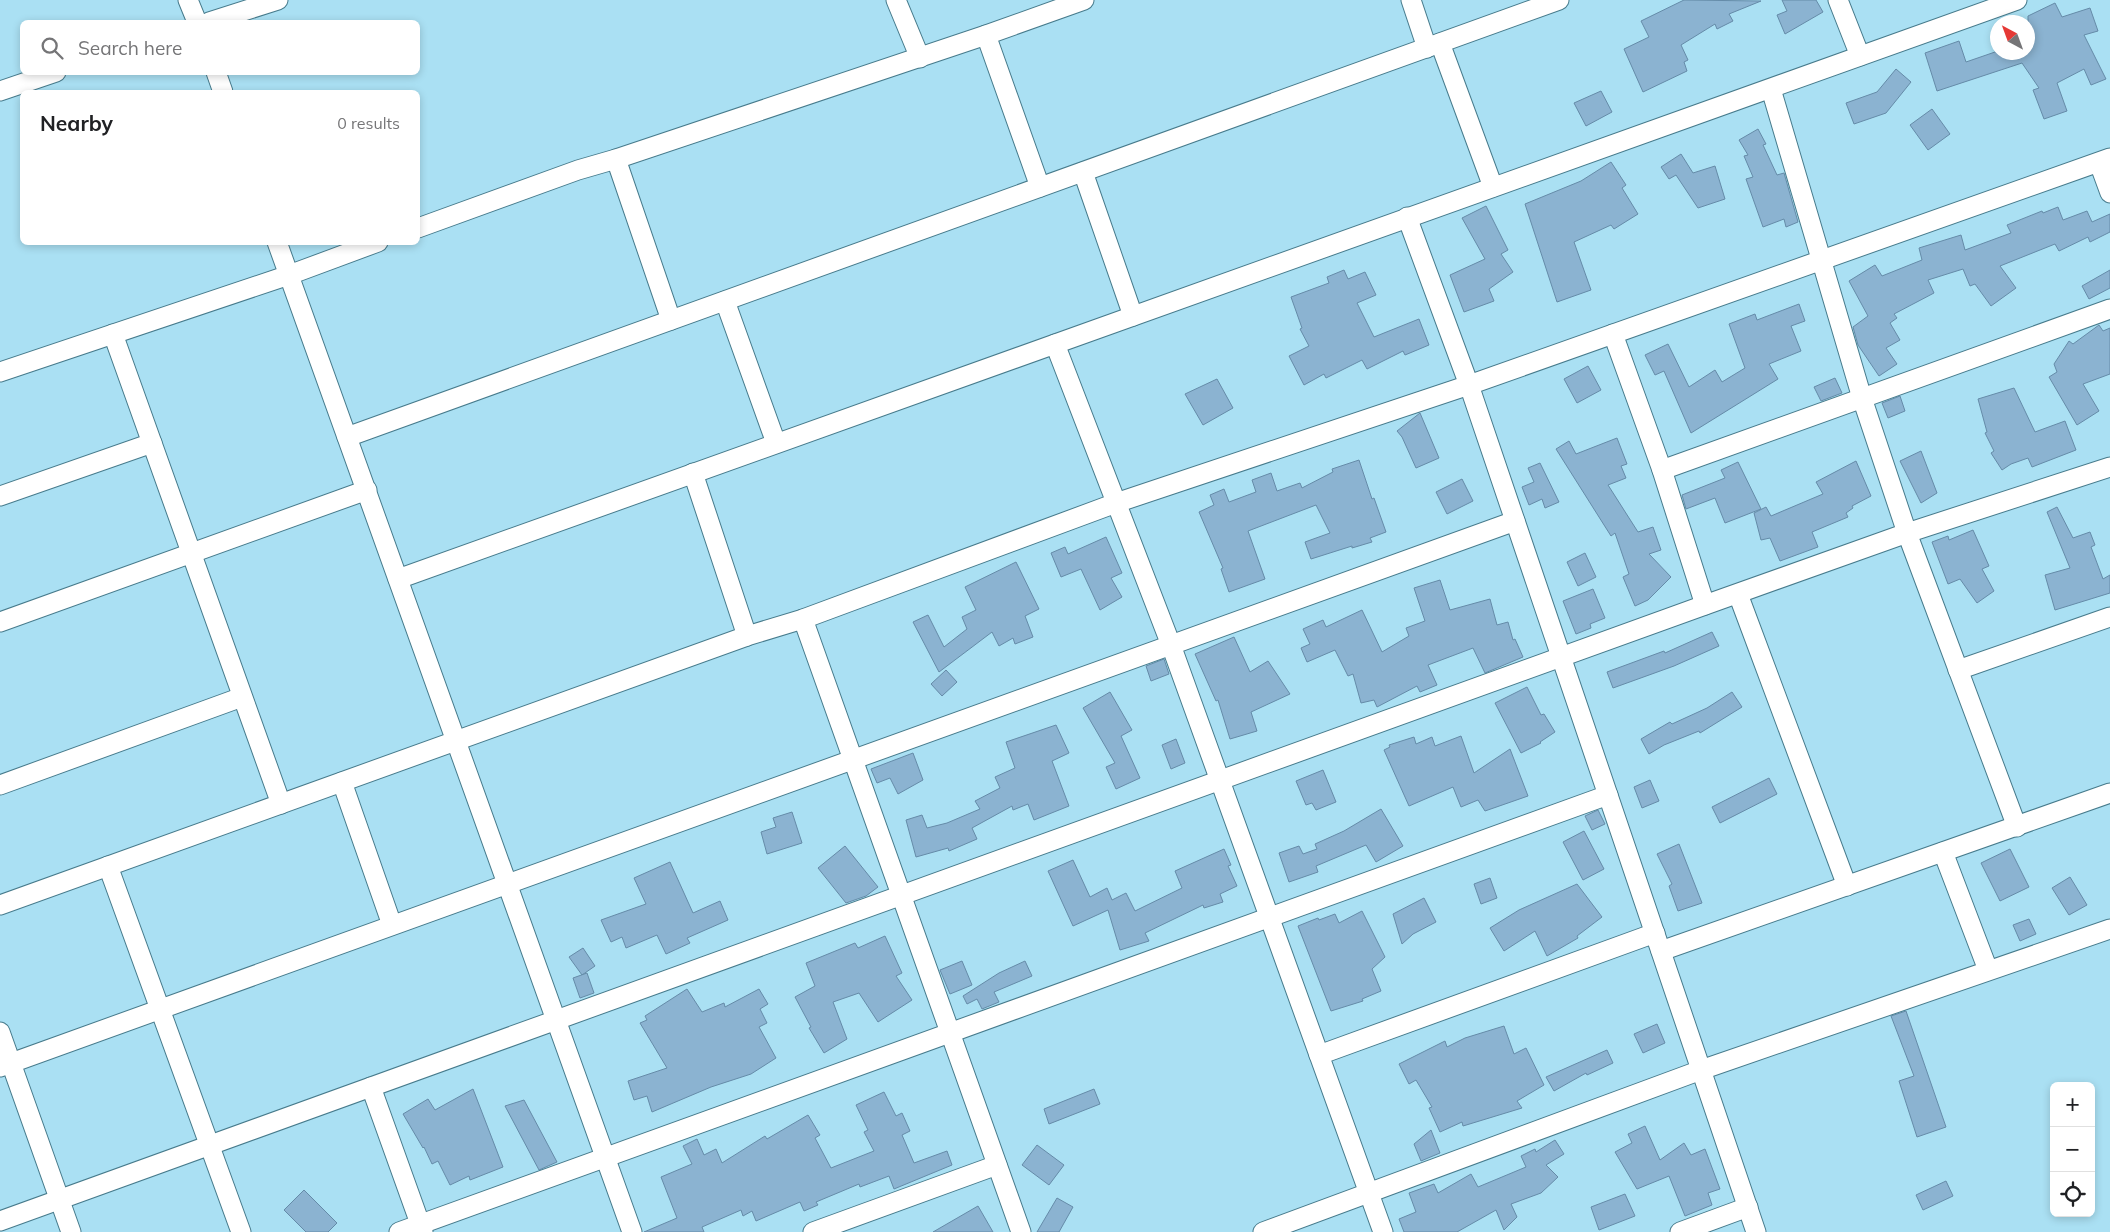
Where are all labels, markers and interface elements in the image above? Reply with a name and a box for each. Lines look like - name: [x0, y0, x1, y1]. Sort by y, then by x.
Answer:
- north arrow: [1990, 15, 2035, 60]
- search box: [20, 20, 420, 75]
- icon: search: [38, 34, 66, 62]
- text: Search here: [78, 36, 182, 60]
- text: Nearby: [40, 110, 113, 136]
- text: 0 results: [337, 113, 400, 133]
- map controls: [2050, 1082, 2095, 1217]
- button: +: [2050, 1082, 2095, 1127]
- button: −: [2050, 1127, 2095, 1172]
- button: locate: [2050, 1172, 2095, 1217]

